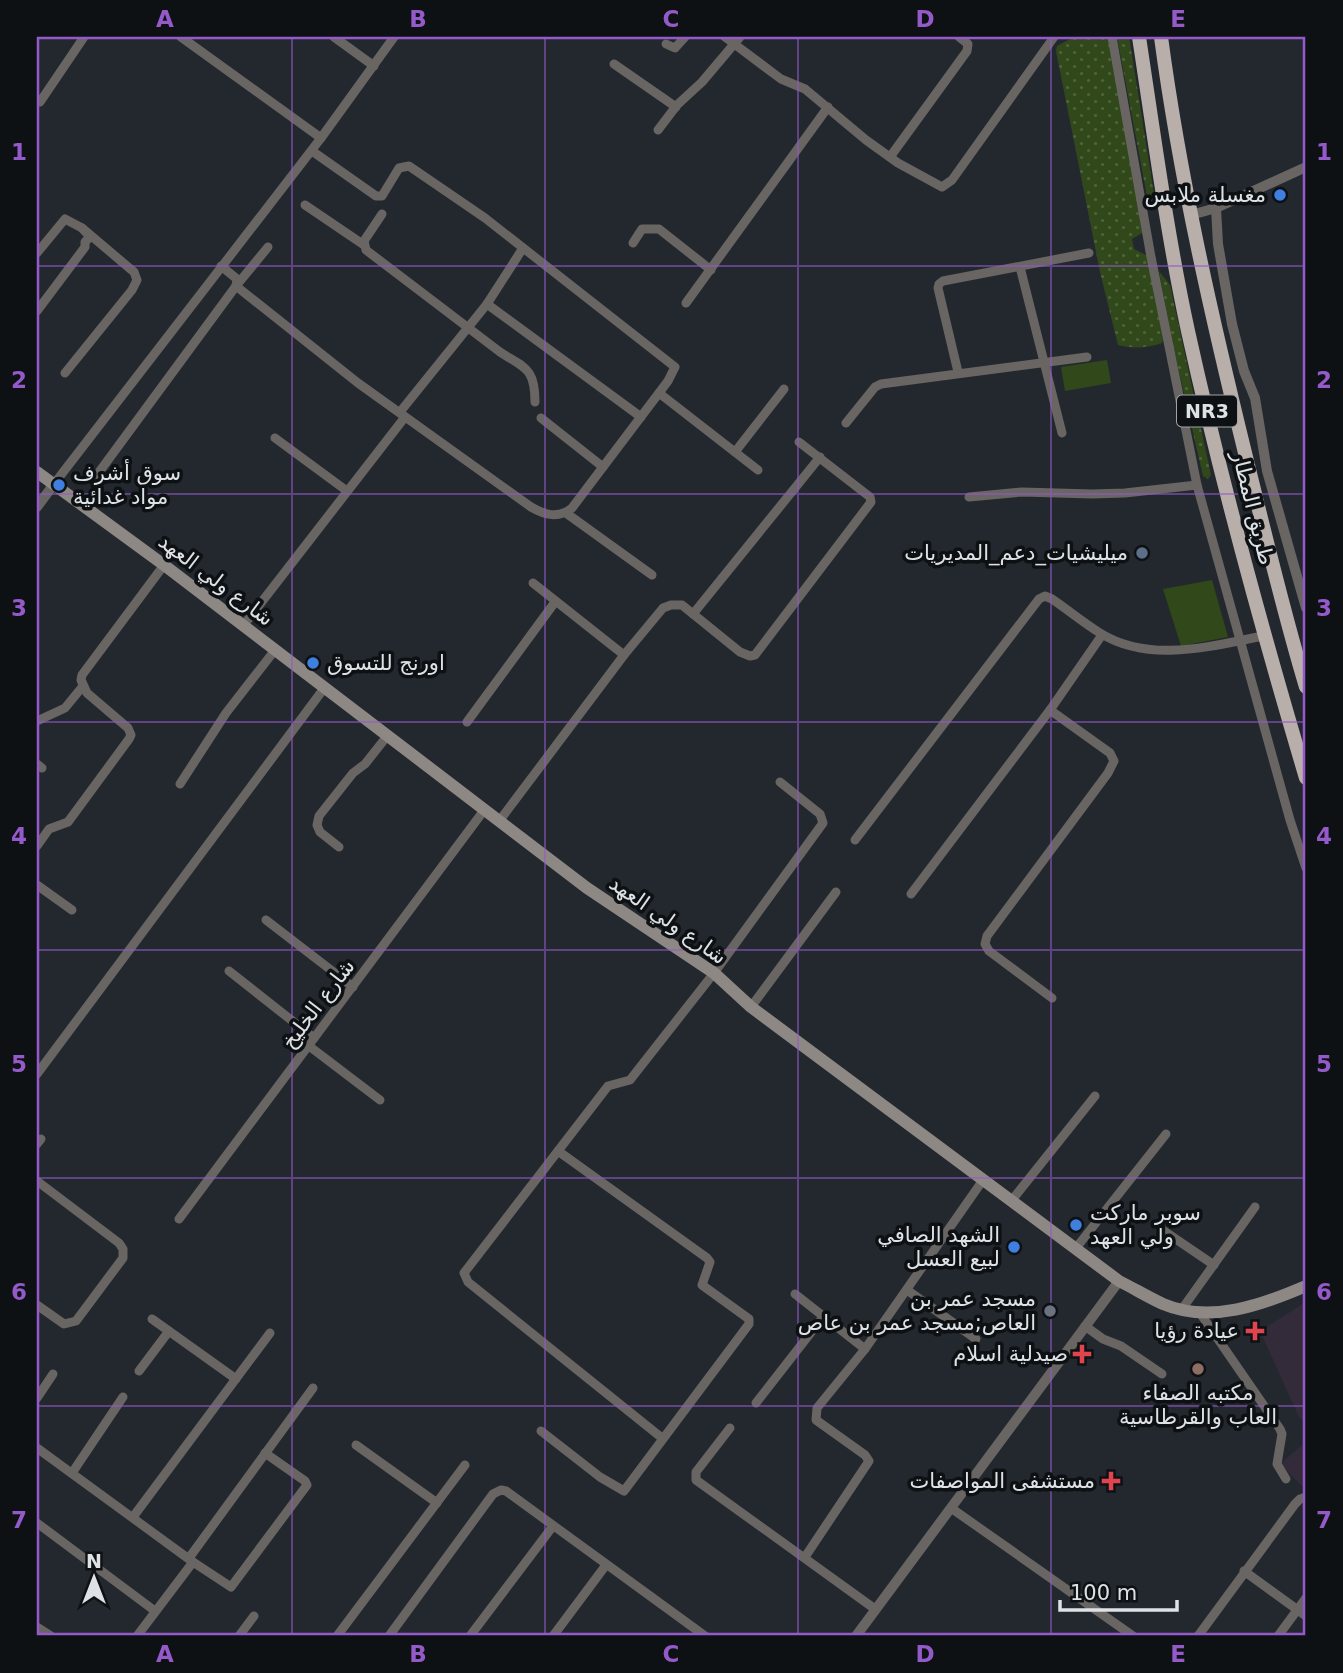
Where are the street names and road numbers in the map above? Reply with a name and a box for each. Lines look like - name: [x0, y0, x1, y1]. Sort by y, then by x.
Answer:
- road number: NR3: [1177, 396, 1237, 426]
- street label: طريق المطار: [1227, 448, 1279, 567]
- street label: شارع ولي العهد: [154, 529, 278, 631]
- street label: شارع ولي العهد: [605, 871, 731, 969]
- street label: شارع الخليخ: [277, 954, 359, 1054]

